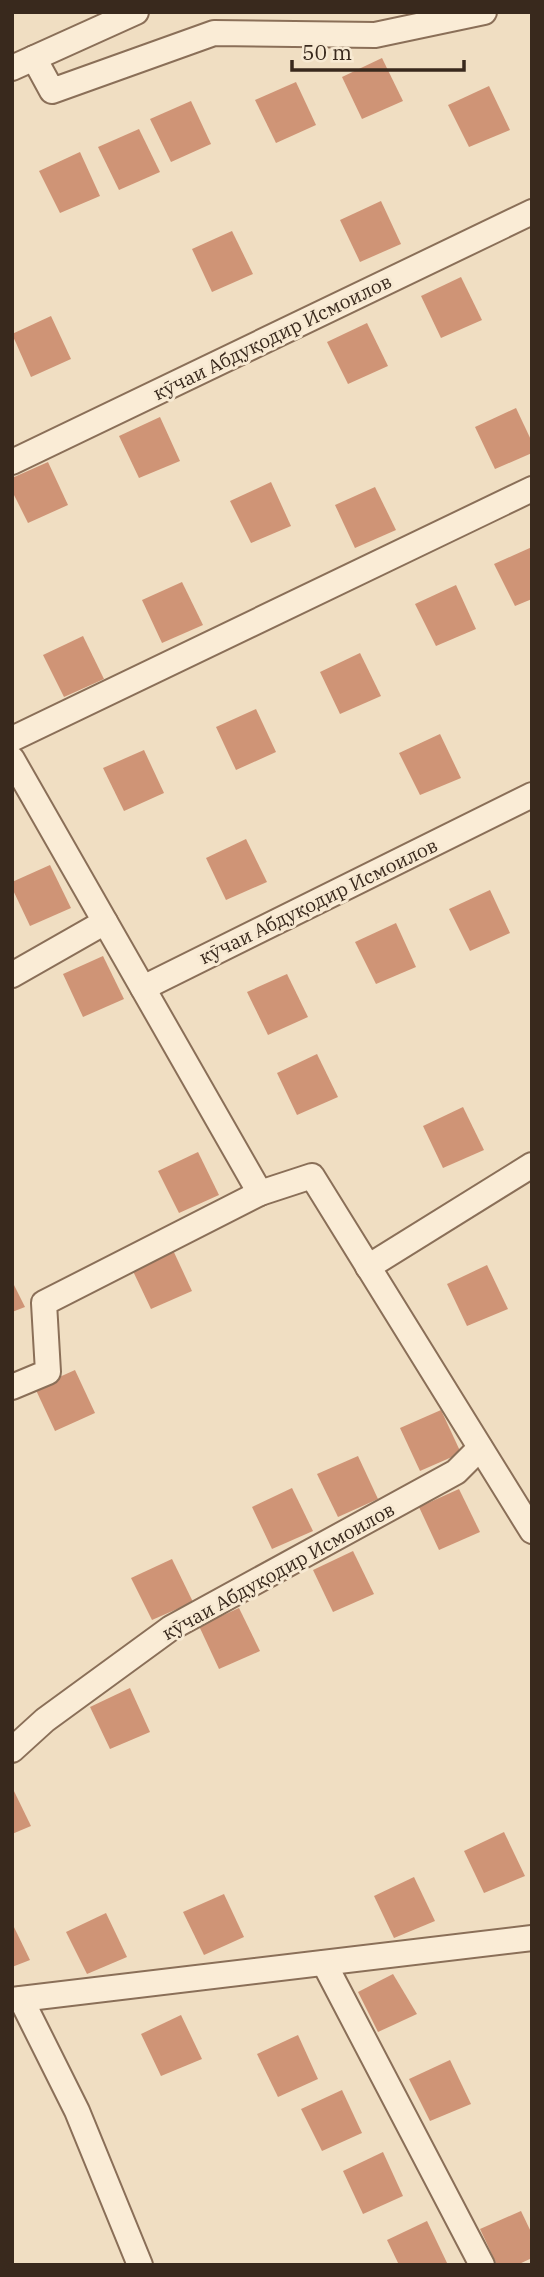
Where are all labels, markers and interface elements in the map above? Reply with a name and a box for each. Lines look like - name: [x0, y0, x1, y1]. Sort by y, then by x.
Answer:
- scale bar: [292, 28, 463, 72]
- text: 50 m: [302, 38, 352, 66]
- street label: кӯчаи Абдуқодир Исмоилов: [149, 269, 395, 405]
- street label: кӯчаи Абдуқодир Исмоилов: [195, 833, 441, 969]
- street label: кӯчаи Абдуқодир Исмоилов: [157, 1497, 399, 1645]

